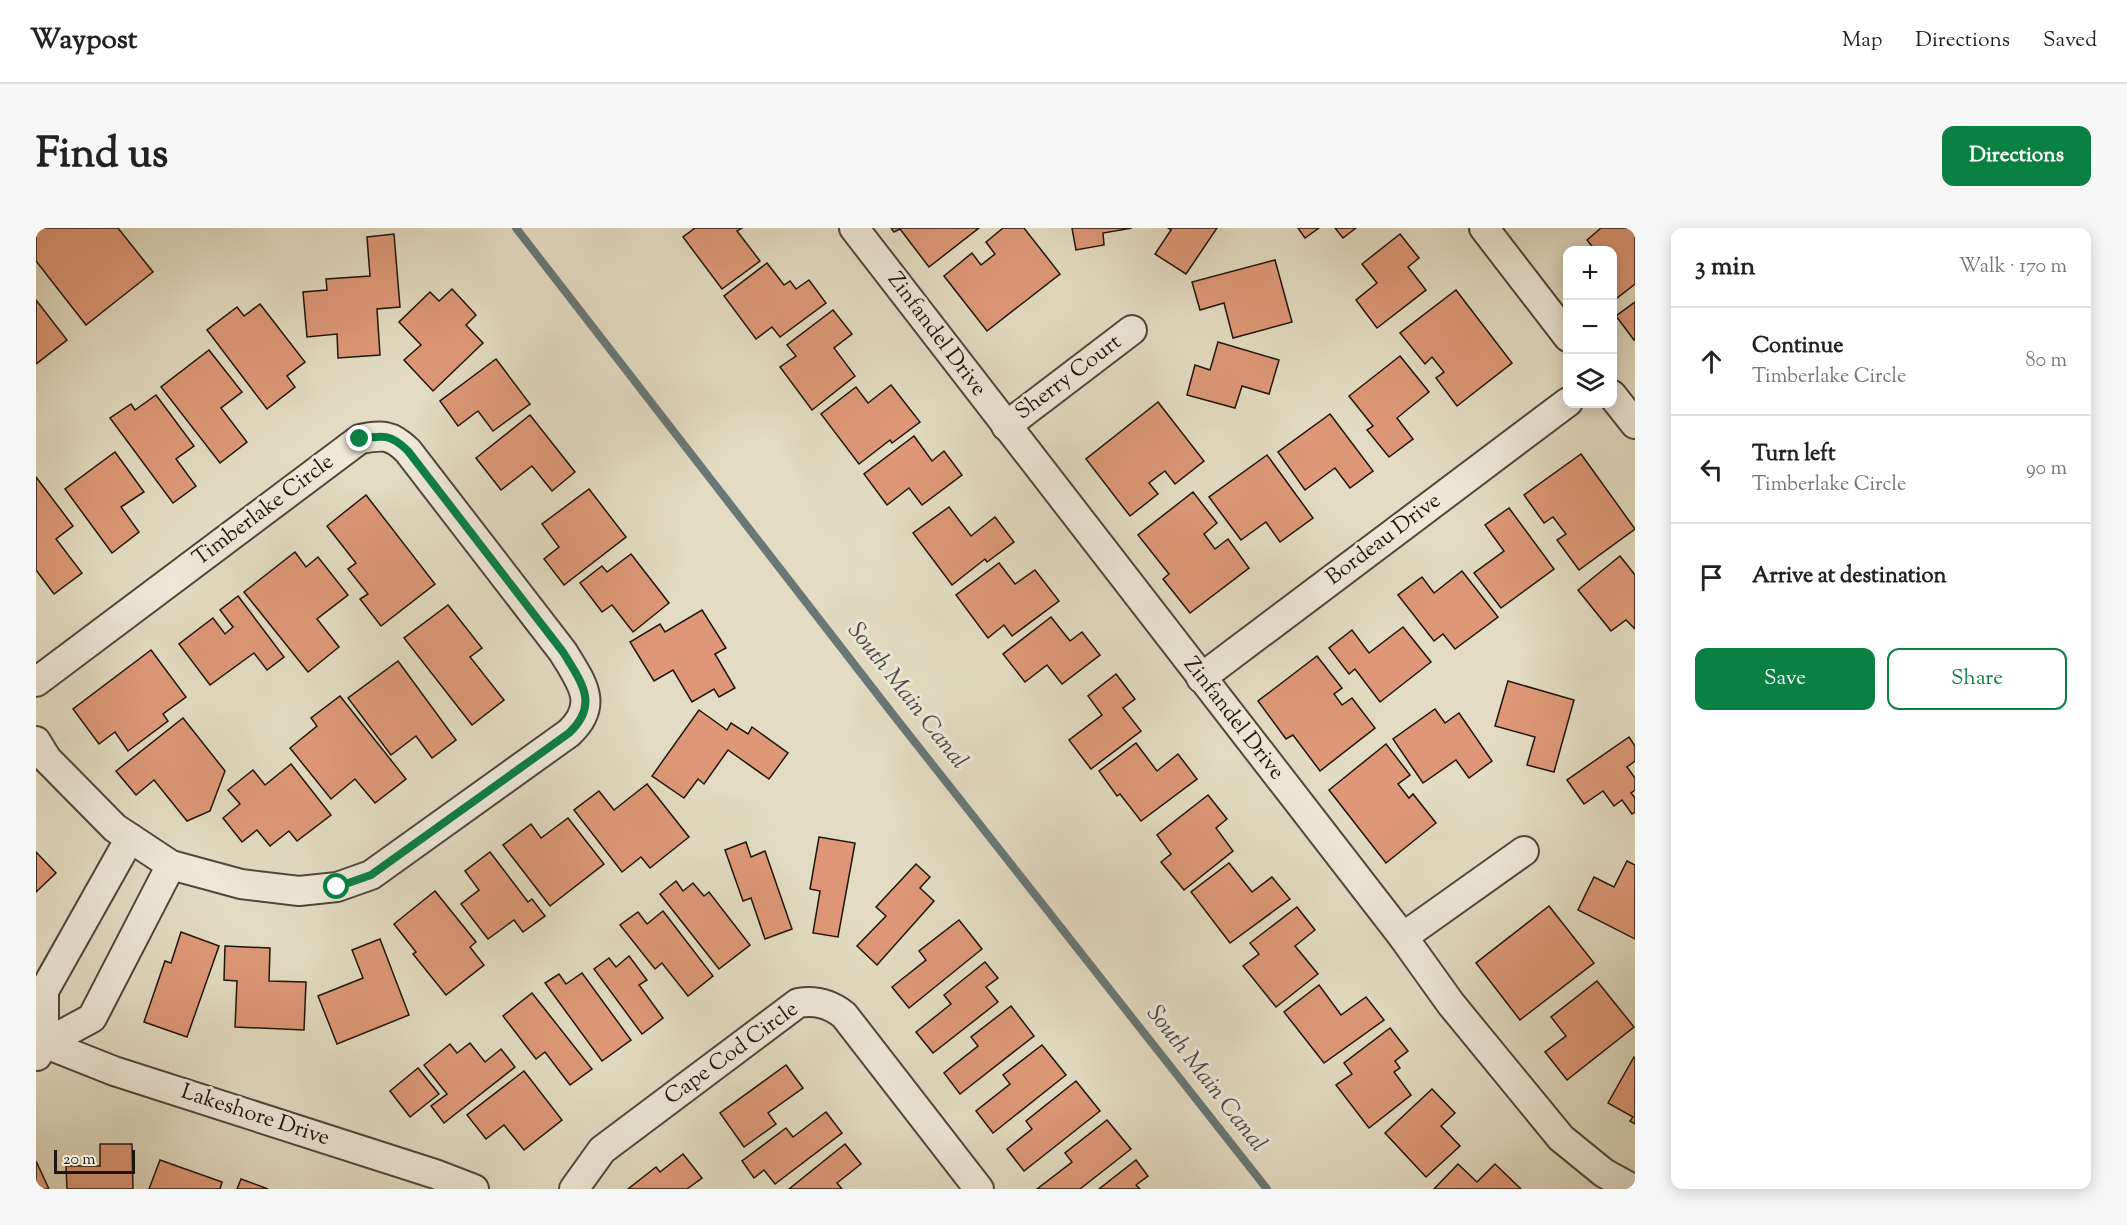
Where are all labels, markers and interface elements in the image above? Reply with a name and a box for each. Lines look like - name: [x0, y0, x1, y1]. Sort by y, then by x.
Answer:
- text: Waypost: [30, 21, 137, 61]
- text: Map: [1842, 26, 1882, 56]
- text: Directions: [1915, 26, 2010, 56]
- text: Saved: [2043, 26, 2097, 56]
- text: Find us: [36, 126, 168, 186]
- button: Directions: [1942, 126, 2091, 186]
- map controls: [1563, 246, 1617, 408]
- button: +: [1563, 246, 1617, 300]
- text: 3 min: [1695, 249, 1755, 286]
- text: Walk · 170 m: [1959, 253, 2067, 282]
- street label: Zinfandel Drive: [879, 266, 993, 404]
- button: −: [1563, 300, 1617, 354]
- street label: Sherry Court: [1009, 327, 1129, 429]
- text: Continue: [1752, 331, 1843, 363]
- icon: ahead: [1695, 345, 1728, 378]
- text: 80 m: [2026, 347, 2067, 376]
- button: layers: [1563, 354, 1617, 408]
- text: Timberlake Circle: [1752, 363, 1906, 392]
- route end: [346, 425, 372, 451]
- text: Turn left: [1752, 439, 1835, 471]
- street label: Timberlake Circle: [187, 447, 341, 575]
- icon: left: [1695, 453, 1728, 486]
- text: 90 m: [2026, 455, 2067, 484]
- text: Timberlake Circle: [1752, 471, 1906, 500]
- street label: Bordeau Drive: [1320, 486, 1448, 594]
- icon: arrive: [1695, 561, 1728, 594]
- text: Arrive at destination: [1752, 561, 1947, 593]
- water label: South Main Canal: [839, 615, 975, 777]
- button: Save: [1695, 648, 1875, 710]
- button: Share: [1887, 648, 2067, 710]
- street label: Zinfandel Drive: [1175, 651, 1291, 787]
- route start: [323, 873, 349, 899]
- street label: Cape Cod Circle: [658, 994, 806, 1114]
- water label: South Main Canal: [1138, 998, 1274, 1160]
- street label: Lakeshore Drive: [176, 1077, 334, 1155]
- scale bar: [54, 1147, 135, 1174]
- text: 20 m: [63, 1149, 96, 1172]

